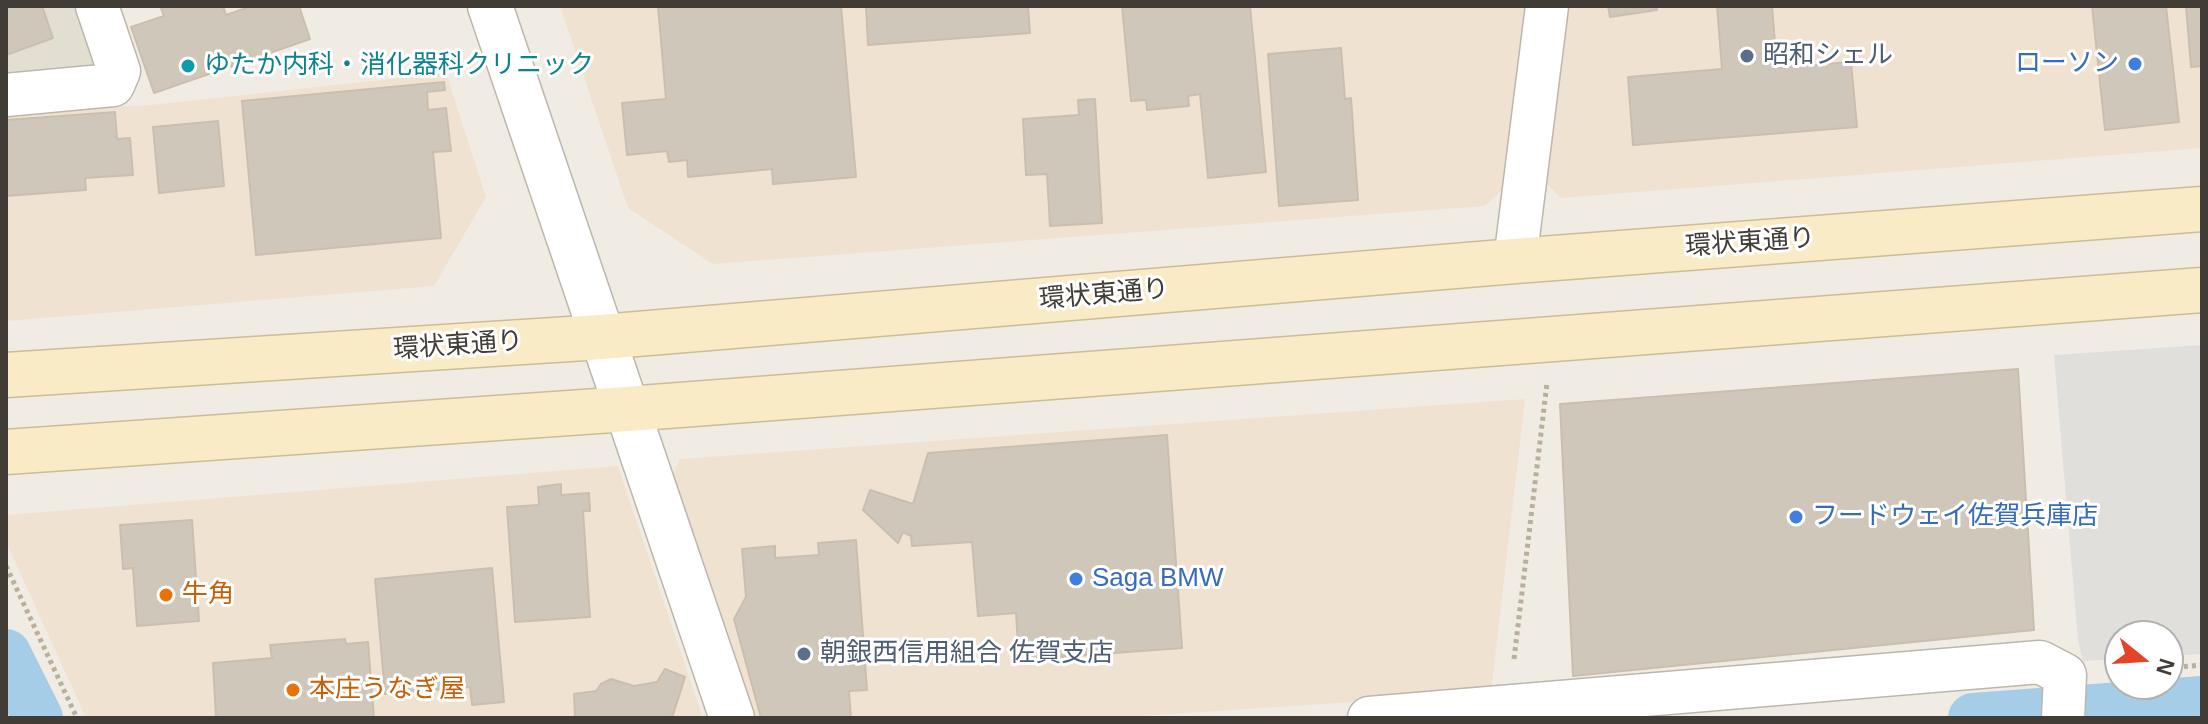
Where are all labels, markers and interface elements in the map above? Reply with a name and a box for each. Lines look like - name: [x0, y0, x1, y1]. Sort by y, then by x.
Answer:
- place label: 昭和シェル: [1763, 40, 1893, 72]
- marker: 昭和シェル: [1738, 47, 1756, 65]
- place label: ローソン: [2015, 48, 2119, 80]
- place label: ゆたか内科・消化器科クリニック: [204, 50, 594, 82]
- marker: ローソン: [2126, 55, 2144, 73]
- marker: ゆたか内科・消化器科クリニック: [179, 57, 197, 75]
- street label: 環状東通り: [1684, 223, 1816, 263]
- street label: 環状東通り: [1038, 274, 1170, 316]
- street label: 環状東通り: [392, 326, 524, 366]
- place label: フードウェイ佐賀兵庫店: [1812, 501, 2098, 533]
- marker: フードウェイ佐賀兵庫店: [1787, 508, 1805, 526]
- place label: Saga BMW: [1092, 563, 1223, 595]
- marker: Saga BMW: [1067, 570, 1085, 588]
- place label: 牛角: [182, 579, 234, 611]
- marker: 牛角: [157, 586, 175, 604]
- north arrow: [2104, 620, 2184, 700]
- place label: 朝銀西信用組合 佐賀支店: [820, 638, 1113, 670]
- marker: 朝銀西信用組合 佐賀支店: [795, 645, 813, 663]
- text: N: [2151, 656, 2180, 678]
- place label: 本庄うなぎ屋: [309, 674, 465, 706]
- marker: 本庄うなぎ屋: [284, 681, 302, 699]

